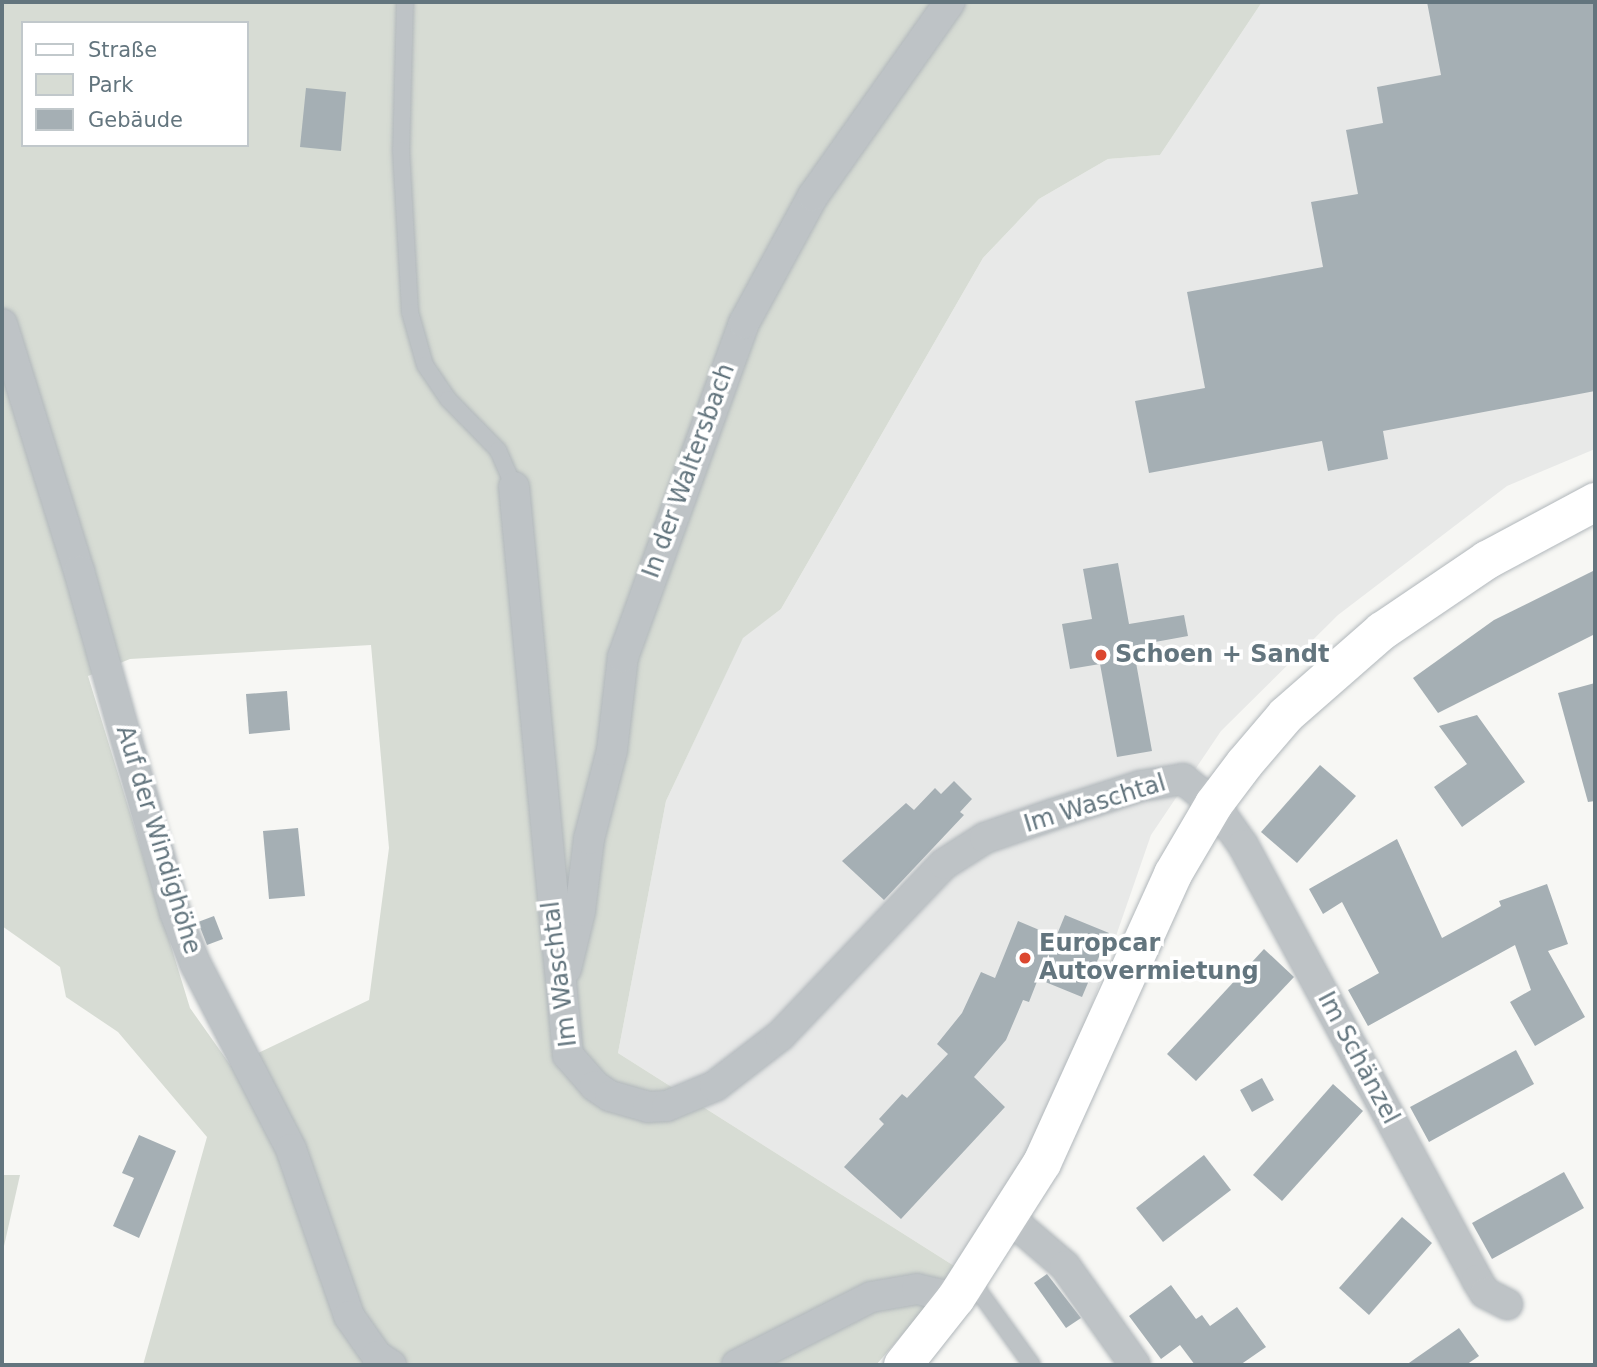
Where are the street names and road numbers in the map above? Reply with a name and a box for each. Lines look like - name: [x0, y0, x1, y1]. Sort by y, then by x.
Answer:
- street label: In der Waltersbach: [637, 360, 741, 582]
- street label: Auf der Windighöhe: [110, 722, 206, 958]
- street label: Im Waschtal: [1021, 769, 1169, 839]
- street label: Im Waschtal: [537, 899, 583, 1049]
- street label: Im Schänzel: [1311, 987, 1405, 1129]

